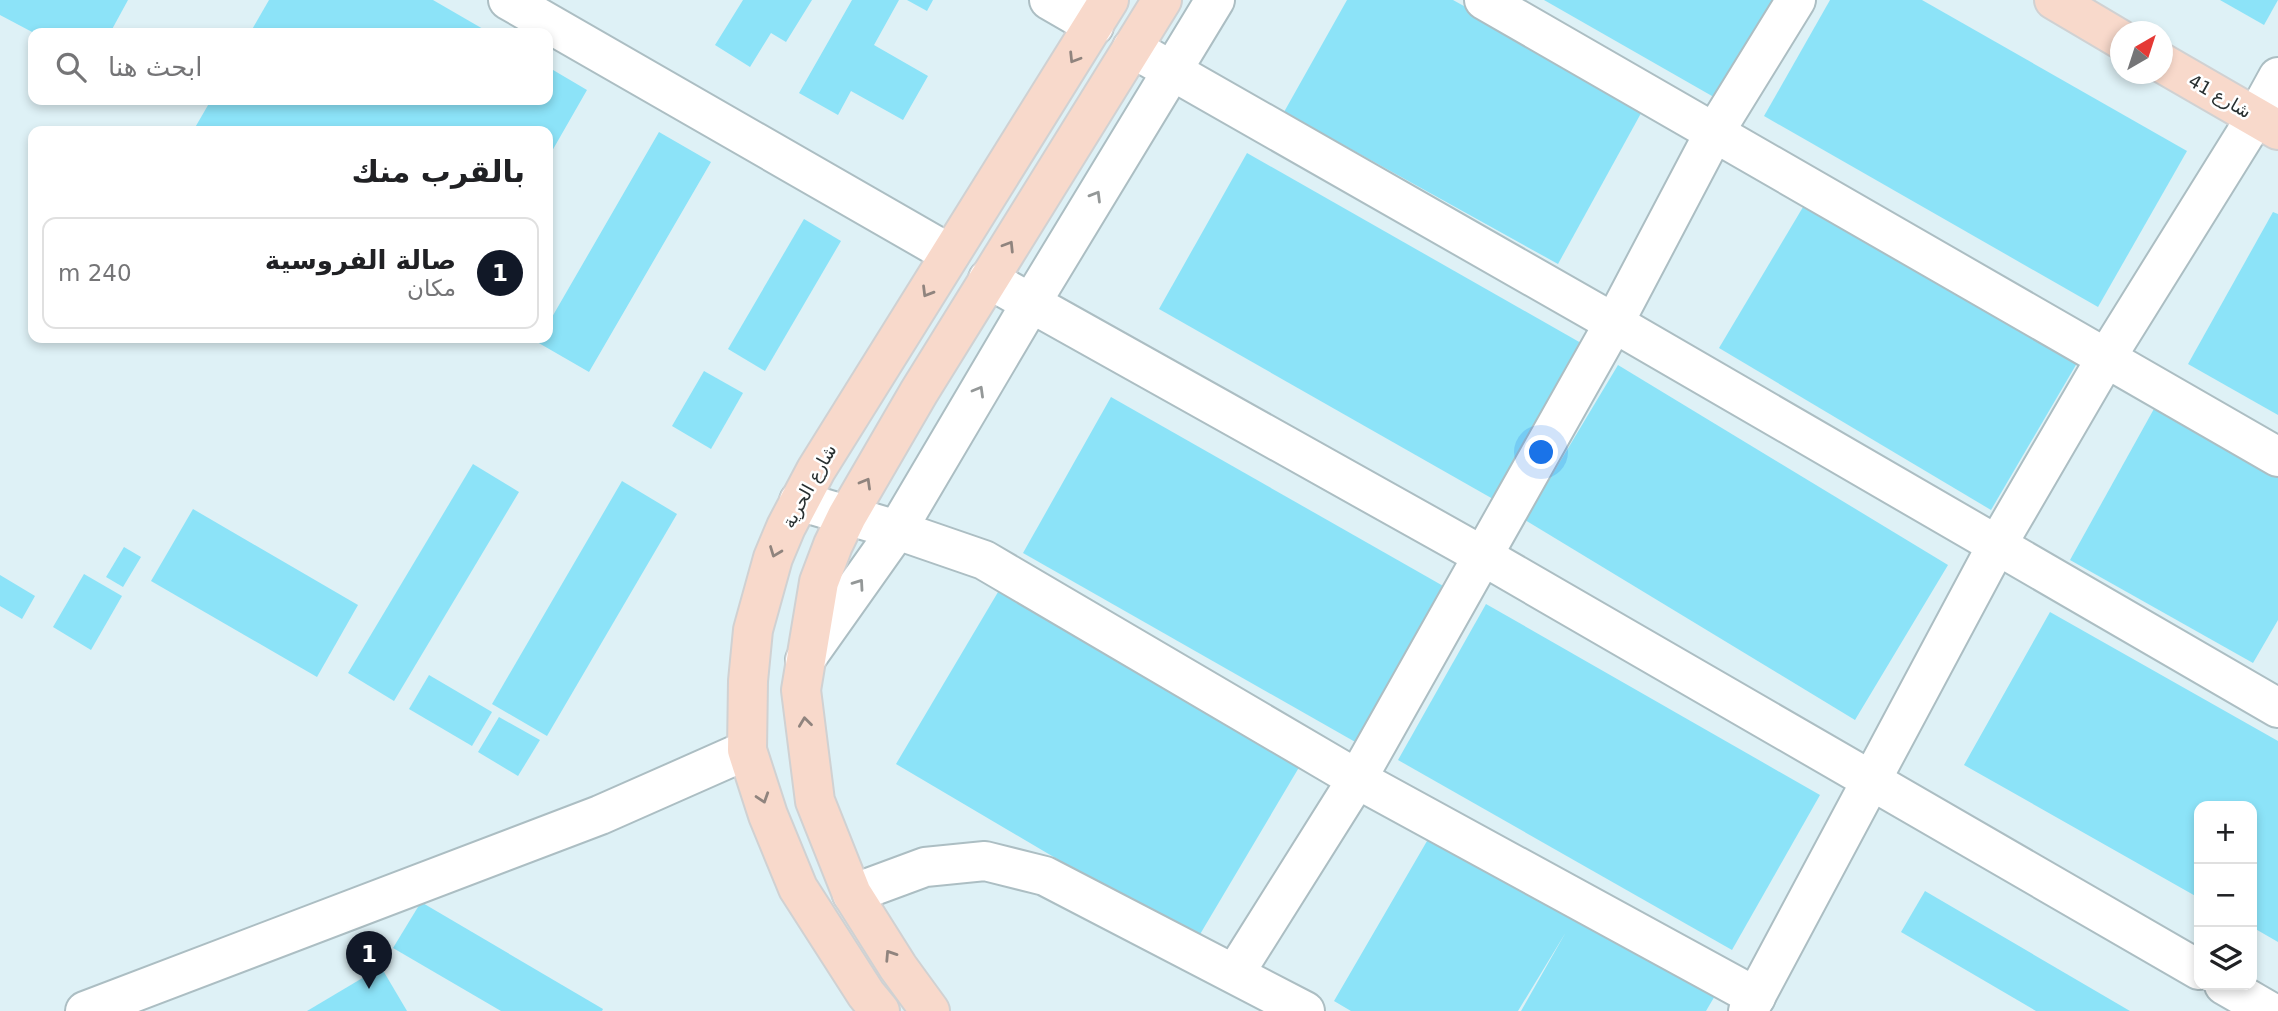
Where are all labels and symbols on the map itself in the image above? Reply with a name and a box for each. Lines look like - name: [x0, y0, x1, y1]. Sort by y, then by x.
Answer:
- north arrow: [2110, 21, 2173, 84]
- one-way arrow: [1069, 51, 1082, 64]
- street label: شارع 41: [2185, 70, 2255, 123]
- one-way arrow: [1088, 191, 1101, 204]
- one-way arrow: [1001, 240, 1014, 253]
- one-way arrow: [922, 285, 935, 298]
- one-way arrow: [971, 386, 984, 398]
- your location: [1524, 435, 1558, 469]
- street label: شارع الحرية: [777, 440, 841, 532]
- one-way arrow: [858, 477, 871, 490]
- one-way arrow: [770, 546, 784, 558]
- one-way arrow: [851, 579, 863, 592]
- one-way arrow: [797, 716, 812, 728]
- one-way arrow: [754, 792, 769, 804]
- pin: 1: [346, 931, 392, 989]
- one-way arrow: [886, 950, 899, 963]

